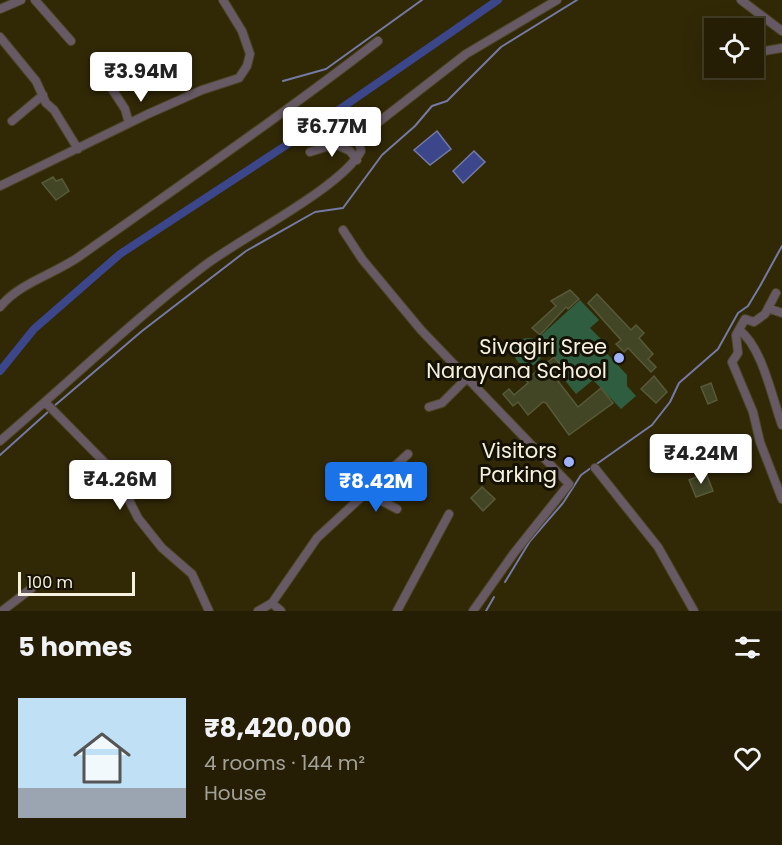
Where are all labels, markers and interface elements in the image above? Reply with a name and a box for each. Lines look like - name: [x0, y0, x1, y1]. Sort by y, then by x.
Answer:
- map controls: [704, 18, 764, 78]
- button: locate: [704, 18, 764, 78]
- pin: ₹3.94M: [92, 52, 190, 103]
- text: ₹3.94M: [104, 57, 178, 85]
- pin: ₹6.77M: [283, 107, 381, 158]
- text: ₹6.77M: [297, 112, 367, 140]
- place label: Sivagiri Sree Narayana School: [426, 332, 607, 385]
- marker: Sivagiri Sree Narayana School: [612, 351, 626, 365]
- pin: ₹4.24M: [652, 434, 750, 485]
- place label: Visitors Parking: [479, 436, 557, 489]
- text: ₹4.24M: [664, 439, 738, 467]
- marker: Visitors Parking: [562, 455, 576, 469]
- pin: ₹4.26M: [71, 460, 169, 511]
- pin: ₹8.42M: [327, 462, 425, 513]
- text: ₹4.26M: [83, 465, 157, 493]
- text: ₹8.42M: [339, 467, 413, 495]
- scale bar: [18, 569, 135, 596]
- text: 100 m: [27, 571, 73, 594]
- text: 5 homes: [18, 629, 133, 665]
- icon: filters: [731, 631, 764, 664]
- text: ₹8,420,000: [204, 710, 352, 746]
- icon: home: [66, 722, 138, 794]
- icon: heart: [731, 742, 764, 775]
- text: 4 rooms · 144 m²: [204, 749, 365, 777]
- text: House: [204, 779, 266, 807]

